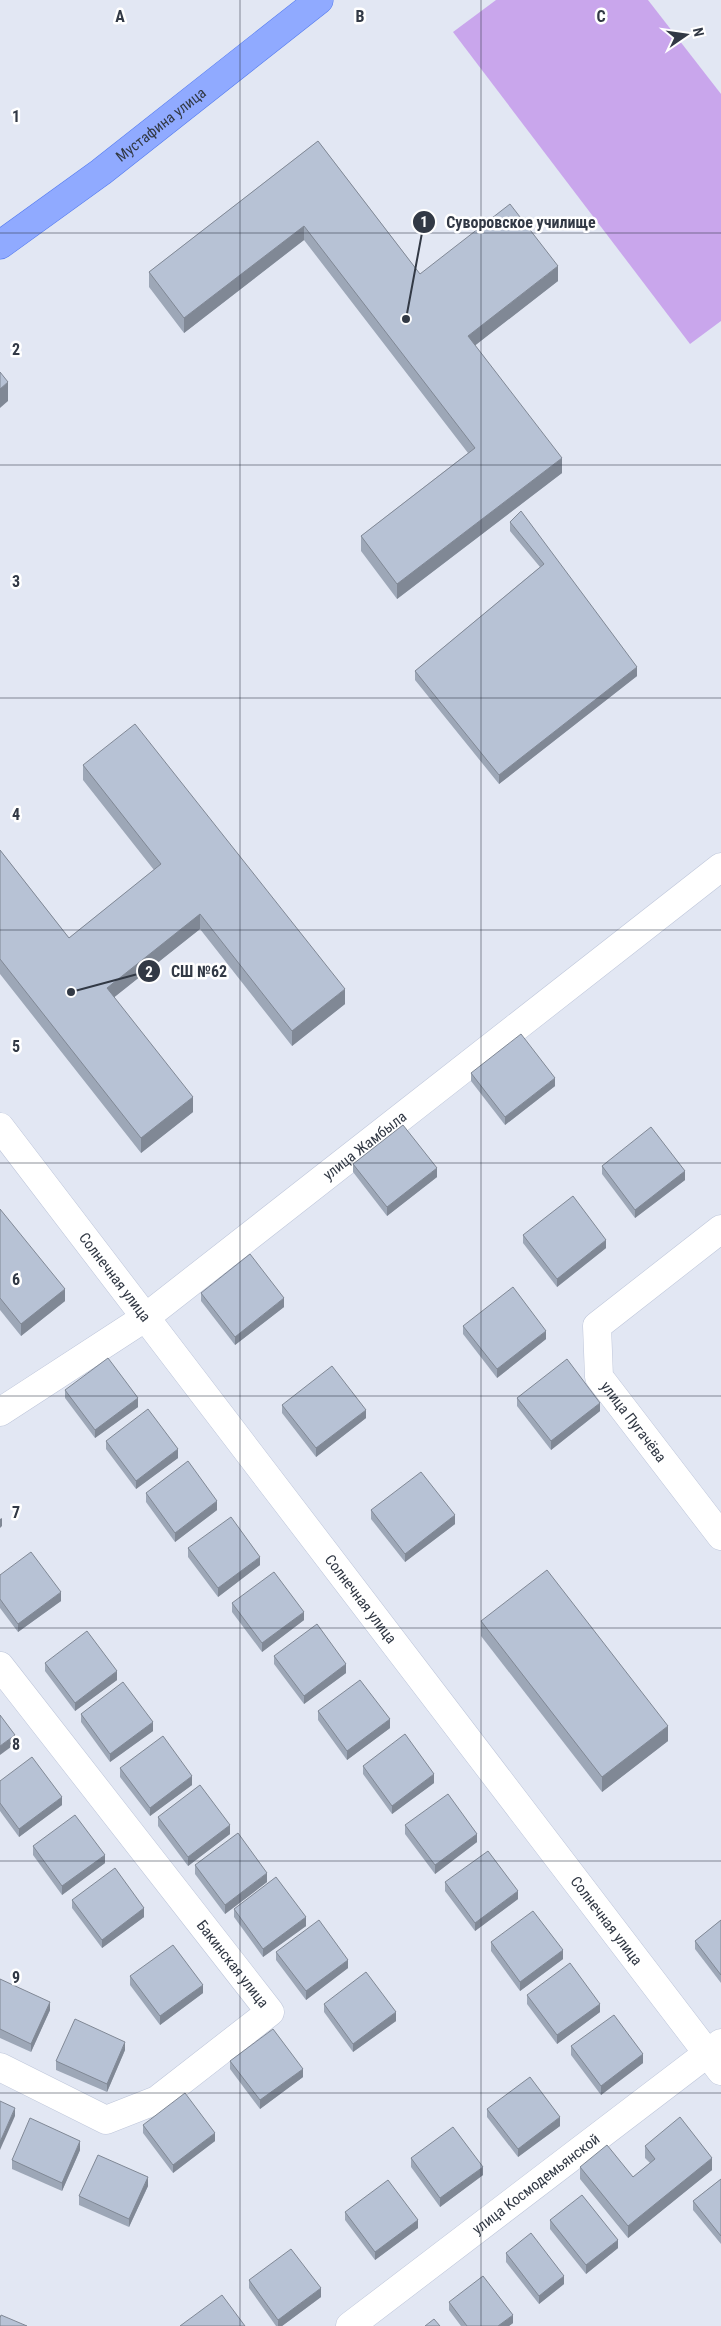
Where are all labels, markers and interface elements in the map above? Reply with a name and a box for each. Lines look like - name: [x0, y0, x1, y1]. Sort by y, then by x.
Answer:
- text: A: [115, 7, 125, 26]
- text: B: [356, 7, 365, 26]
- text: C: [596, 7, 606, 26]
- north arrow: [661, 10, 711, 60]
- text: N: [690, 26, 707, 38]
- street label: Мустафина улица: [112, 84, 210, 166]
- text: 1: [12, 107, 20, 126]
- callout: Суворовское училище: [411, 206, 606, 237]
- text: 1: [420, 213, 428, 231]
- text: Суворовское училище: [446, 213, 596, 232]
- text: 2: [12, 340, 20, 359]
- text: 3: [12, 572, 20, 591]
- text: 4: [12, 805, 20, 824]
- callout: СШ №62: [136, 956, 237, 987]
- text: СШ №62: [171, 962, 227, 981]
- text: 2: [145, 963, 153, 981]
- text: 5: [12, 1037, 20, 1056]
- street label: улица Жамбыла: [320, 1108, 410, 1184]
- street label: Солнечная улица: [75, 1229, 154, 1325]
- text: 6: [12, 1270, 20, 1289]
- street label: улица Пугачёва: [597, 1378, 670, 1466]
- text: 7: [12, 1503, 20, 1522]
- street label: Солнечная улица: [321, 1551, 400, 1647]
- text: 8: [12, 1735, 20, 1754]
- street label: Солнечная улица: [567, 1873, 646, 1969]
- street label: Бакинская улица: [193, 1917, 272, 2011]
- text: 9: [12, 1968, 20, 1987]
- street label: улица Космодемьянской: [469, 2130, 603, 2238]

